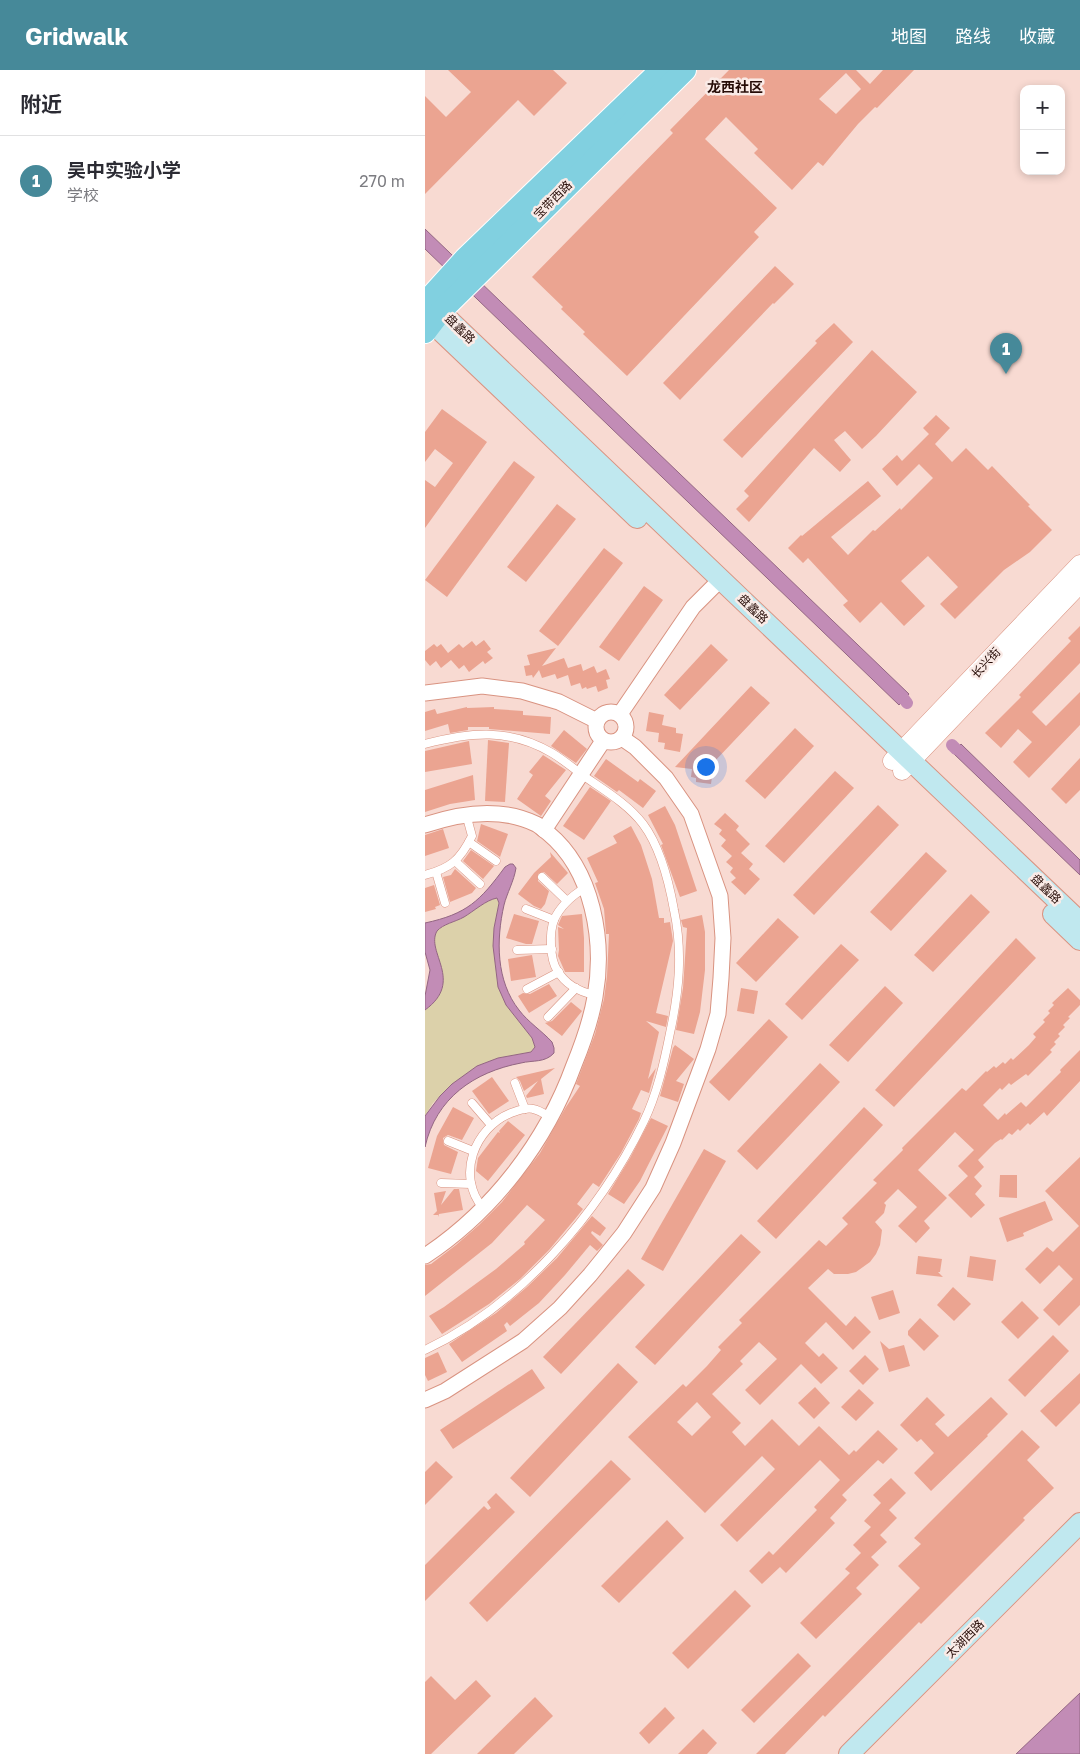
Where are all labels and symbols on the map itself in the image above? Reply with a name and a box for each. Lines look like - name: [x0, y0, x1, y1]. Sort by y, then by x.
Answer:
- district label: 龙西社区: [707, 78, 763, 95]
- street label: 宝带西路: [530, 177, 575, 222]
- street label: 盘蠡路: [442, 311, 479, 347]
- pin: 1: [990, 333, 1022, 374]
- street label: 盘蠡路: [735, 591, 772, 627]
- street label: 长兴街: [968, 644, 1003, 681]
- your location: [693, 754, 719, 780]
- street label: 盘蠡路: [1028, 871, 1065, 907]
- street label: 太湖西路: [942, 1616, 987, 1661]

